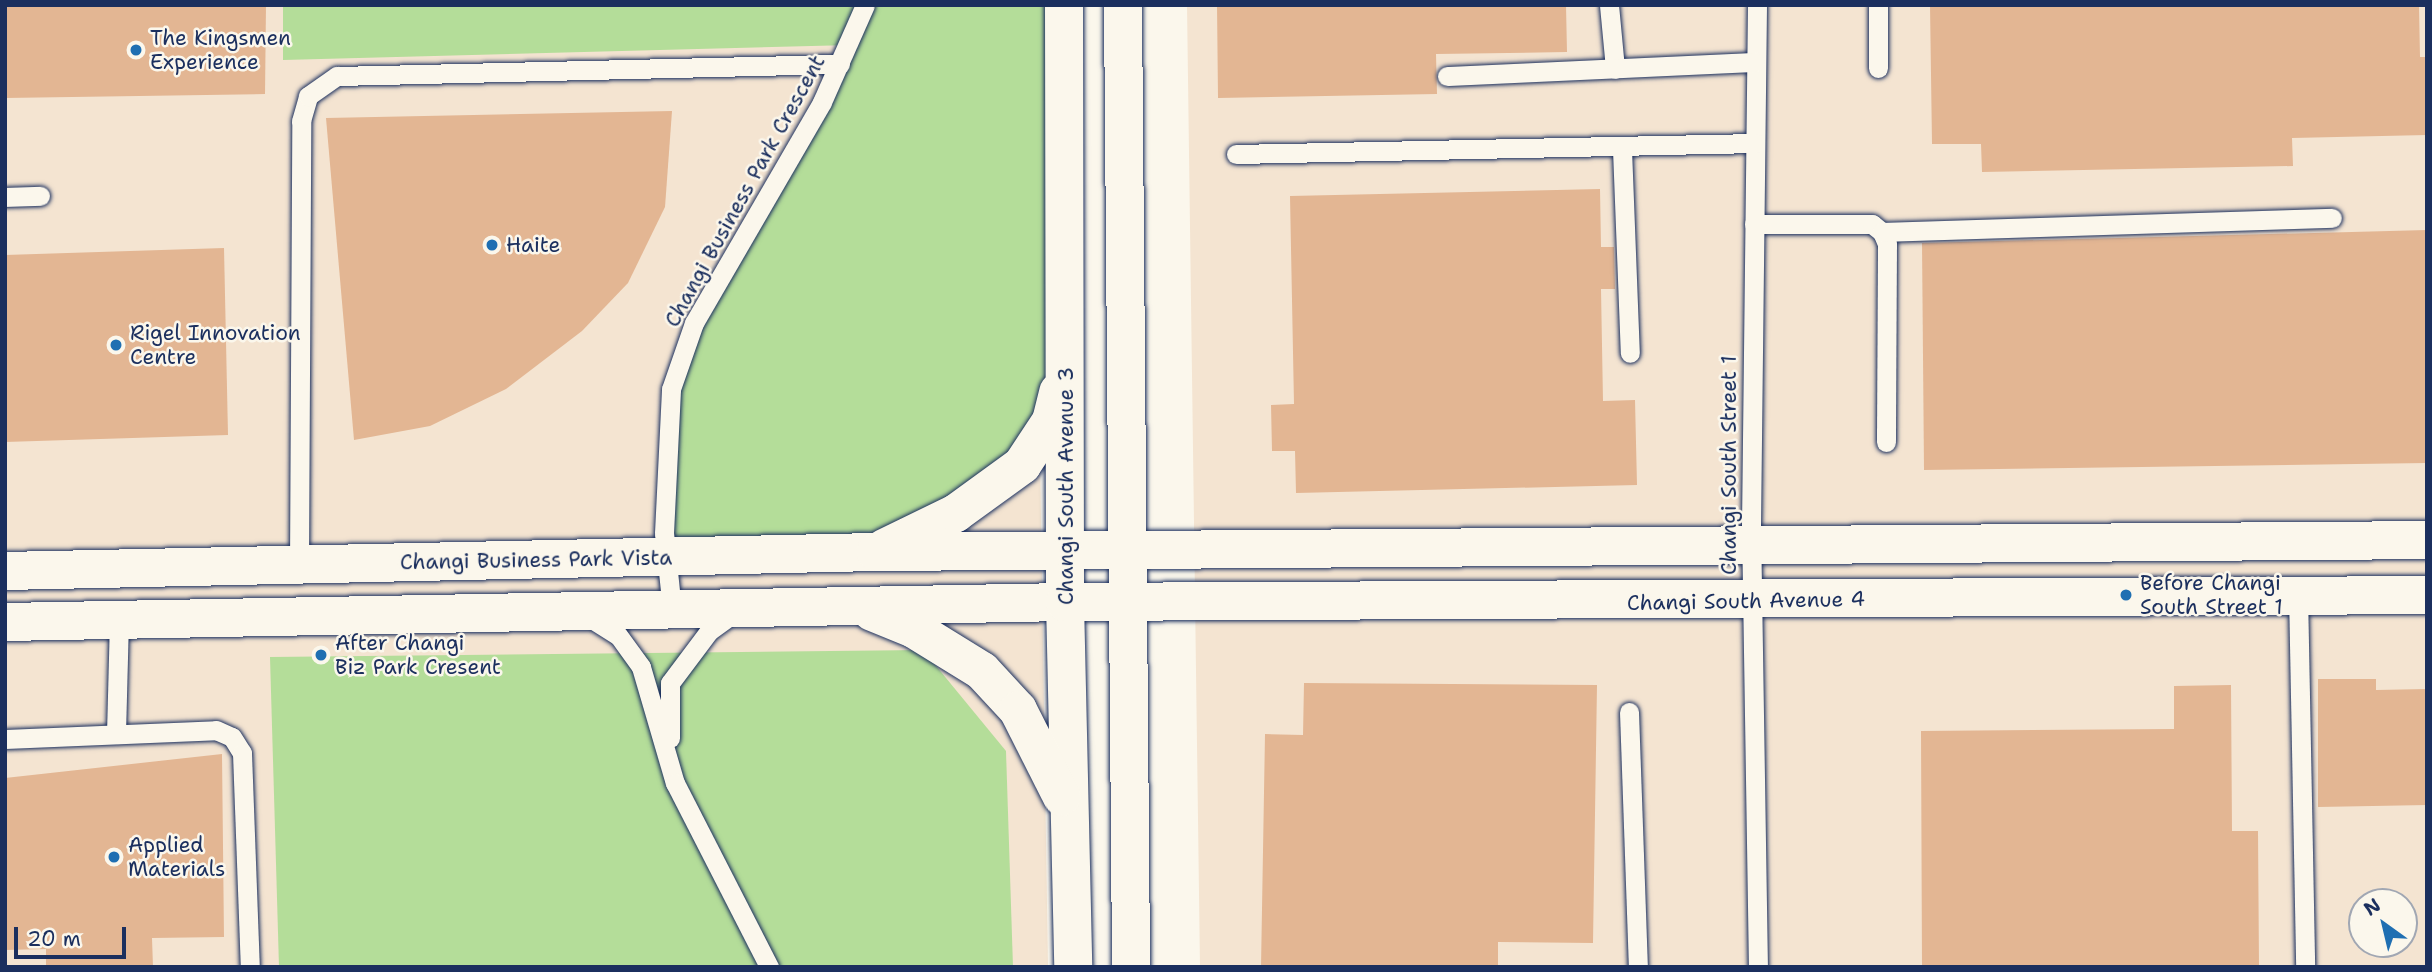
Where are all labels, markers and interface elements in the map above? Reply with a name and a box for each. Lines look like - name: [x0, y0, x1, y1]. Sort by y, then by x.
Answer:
- place label: The Kingsmen Experience: [150, 25, 291, 75]
- marker: The Kingsmen Experience: [128, 42, 144, 58]
- street label: Changi Business Park Crescent: [660, 51, 830, 331]
- place label: Haite: [506, 232, 560, 258]
- marker: Haite: [484, 237, 500, 253]
- place label: Rigel Innovation Centre: [130, 320, 301, 370]
- marker: Rigel Innovation Centre: [108, 337, 124, 353]
- street label: Changi South Street 1: [1716, 355, 1742, 575]
- street label: Changi South Avenue 3: [1053, 367, 1079, 605]
- street label: Changi Business Park Vista: [400, 545, 672, 575]
- place label: Before Changi South Street 1: [2140, 570, 2283, 620]
- street label: Changi South Avenue 4: [1627, 586, 1865, 616]
- marker: Before Changi South Street 1: [2118, 587, 2134, 603]
- place label: After Changi Biz Park Cresent: [335, 630, 501, 680]
- marker: After Changi Biz Park Cresent: [313, 647, 329, 663]
- place label: Applied Materials: [128, 832, 226, 882]
- marker: Applied Materials: [106, 849, 122, 865]
- north arrow: [2348, 888, 2418, 958]
- text: N: [2359, 892, 2385, 921]
- scale bar: [18, 912, 130, 956]
- text: 20 m: [27, 925, 81, 953]

